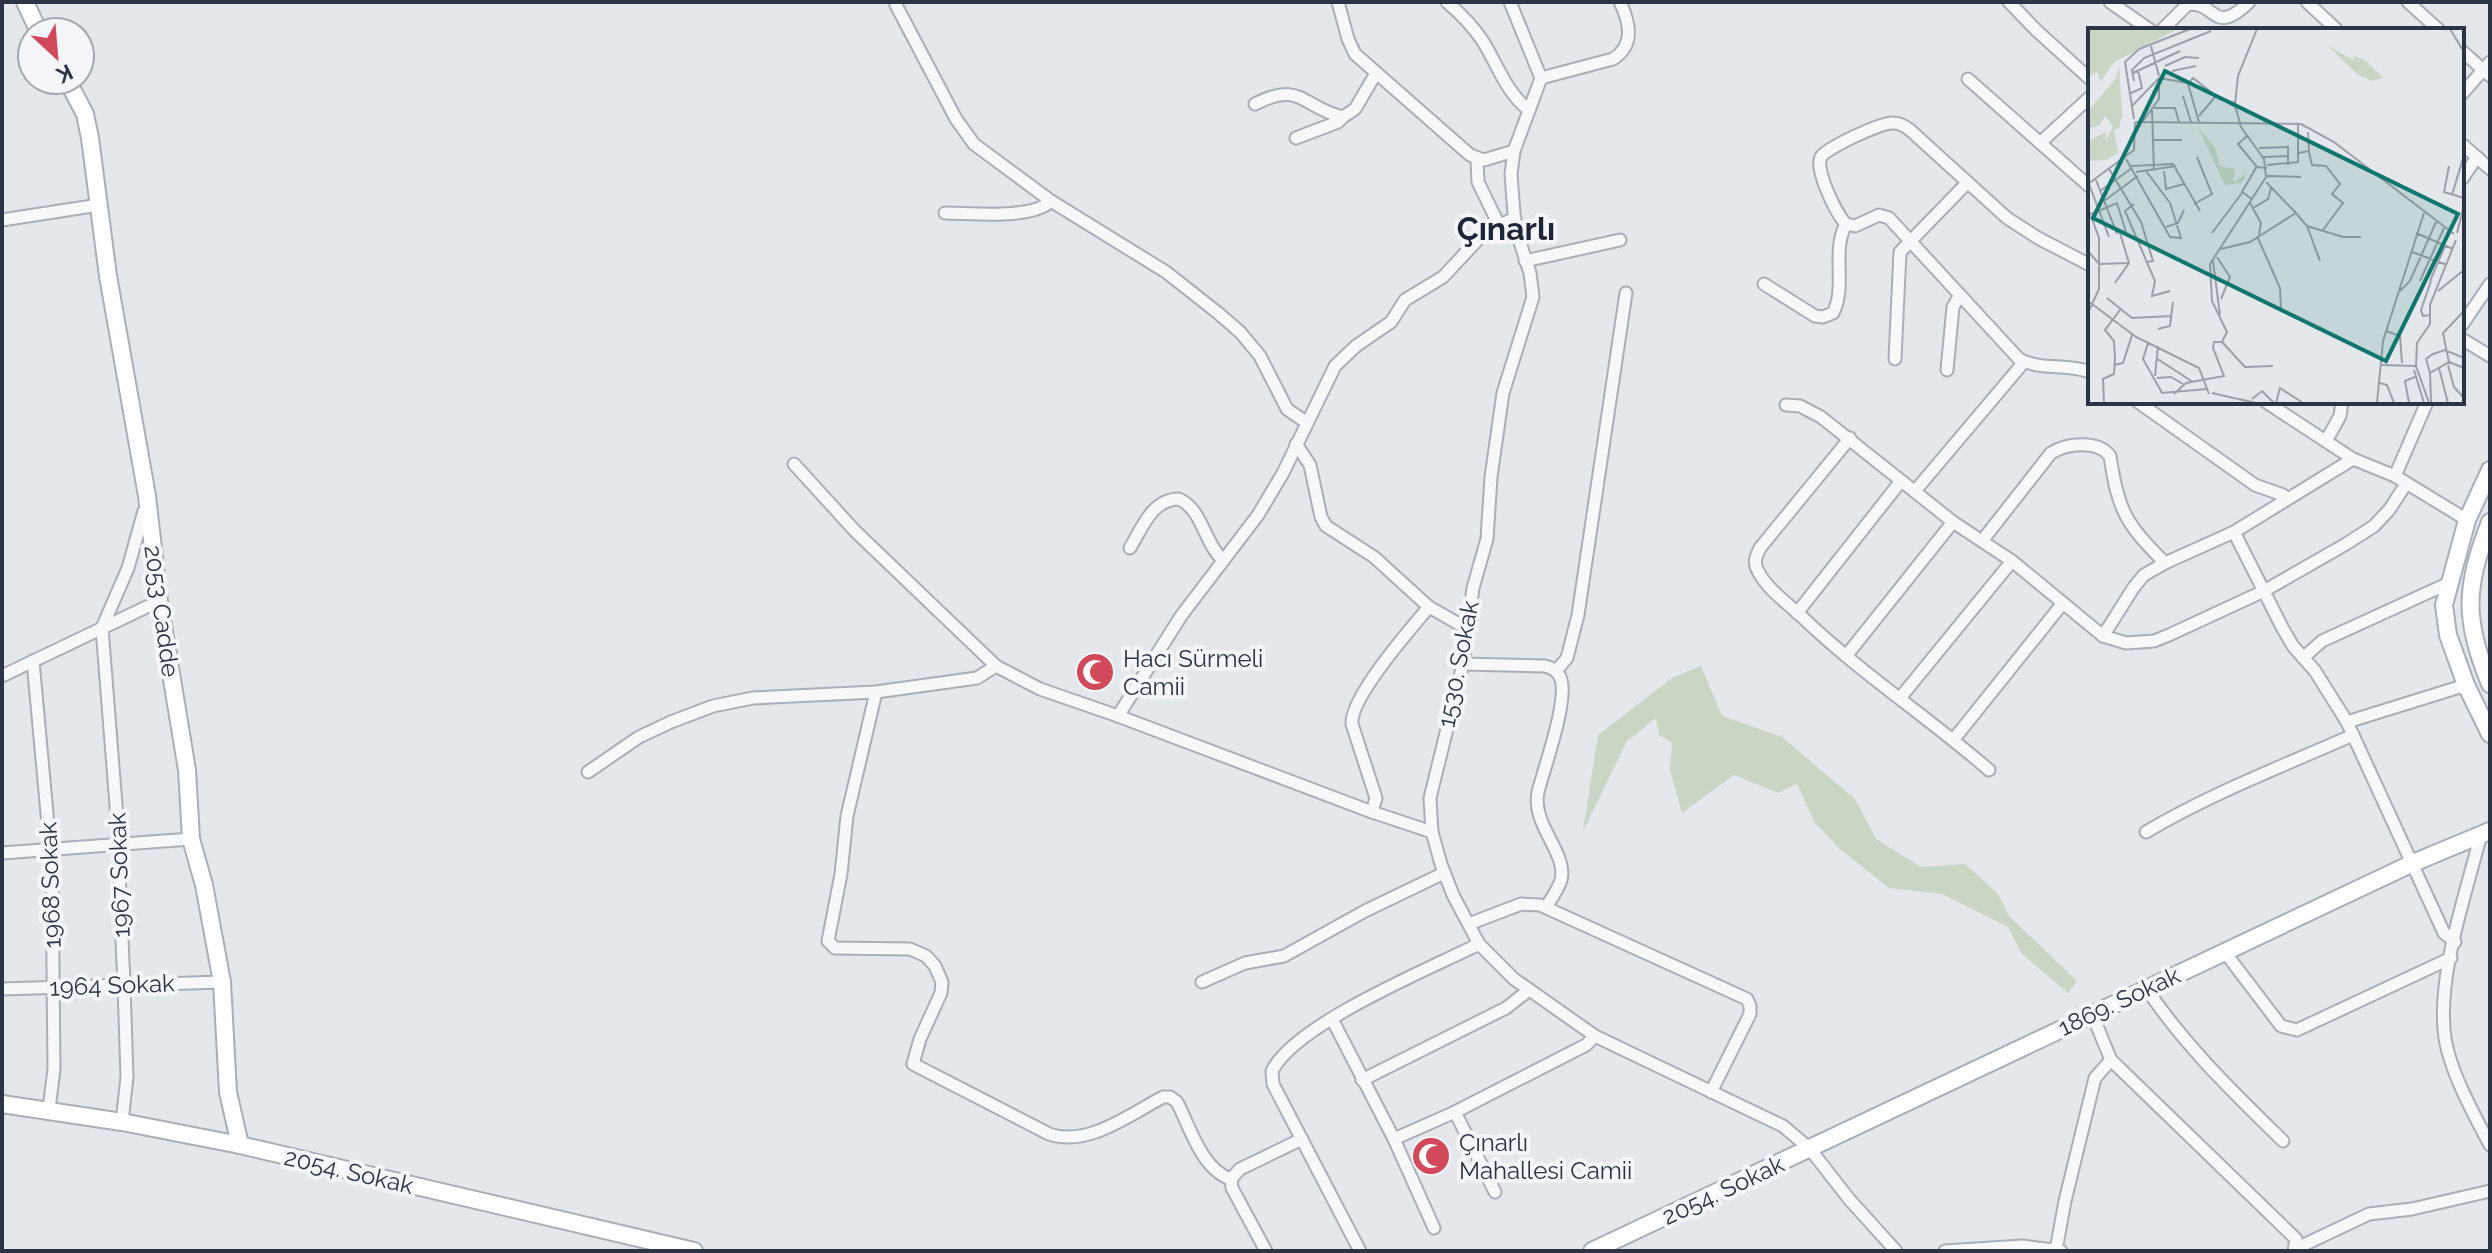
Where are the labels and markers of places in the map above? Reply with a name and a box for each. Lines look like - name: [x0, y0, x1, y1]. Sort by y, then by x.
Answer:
- place label: Hacı Sürmeli Camii: [1123, 644, 1263, 701]
- mosque icon: Hacı Sürmeli Camii: [1074, 651, 1116, 693]
- place label: Çınarlı Mahallesi Camii: [1459, 1128, 1632, 1185]
- mosque icon: Çınarlı Mahallesi Camii: [1410, 1135, 1452, 1177]

